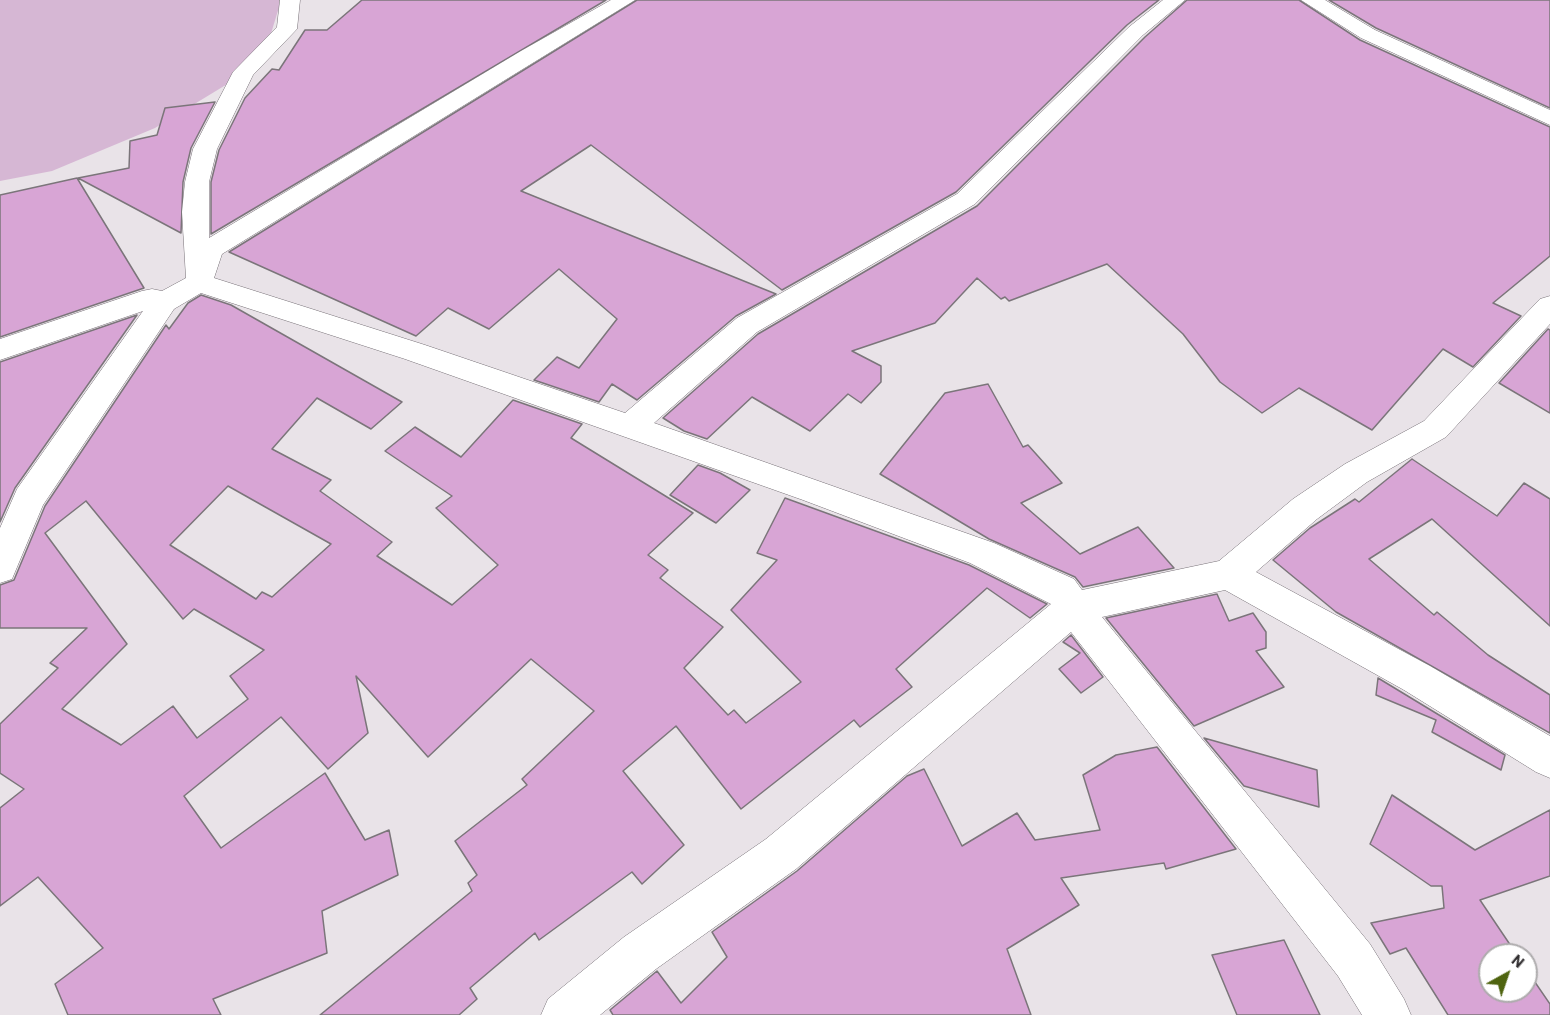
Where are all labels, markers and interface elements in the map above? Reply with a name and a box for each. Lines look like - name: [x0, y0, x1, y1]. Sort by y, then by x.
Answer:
- north arrow: [1478, 943, 1538, 1003]
- text: N: [1508, 950, 1529, 971]

